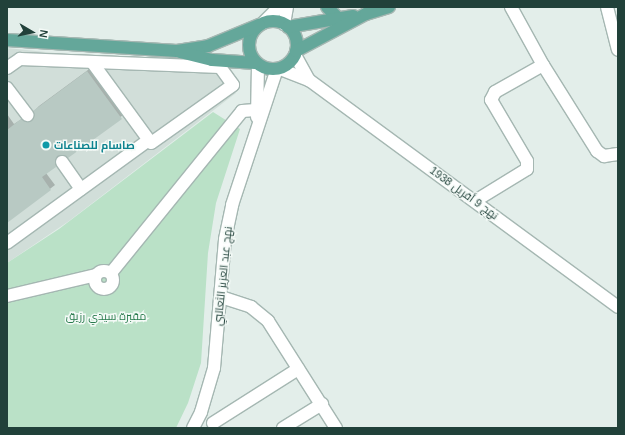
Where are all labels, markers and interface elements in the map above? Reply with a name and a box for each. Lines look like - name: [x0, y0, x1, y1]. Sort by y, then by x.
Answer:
- north arrow: [12, 12, 52, 52]
- text: N: [37, 29, 50, 39]
- place label: صاسام للصناعات: [54, 138, 135, 152]
- marker: صاسام للصناعات: [41, 140, 51, 150]
- street label: نهج 9 أفريل 1938: [427, 164, 501, 222]
- street label: نهج عبد العزيز الثعالبي: [211, 226, 235, 326]
- park label: مقبرة سيدي رزيق: [66, 309, 146, 323]

